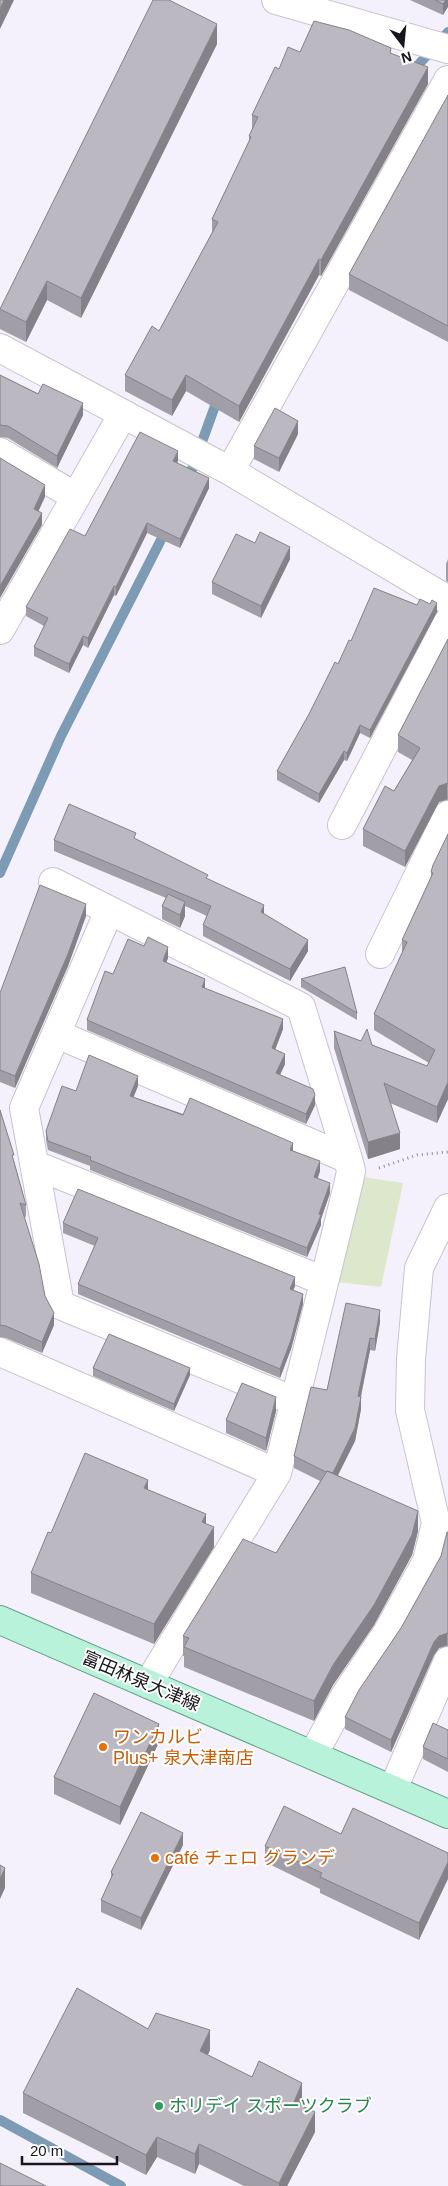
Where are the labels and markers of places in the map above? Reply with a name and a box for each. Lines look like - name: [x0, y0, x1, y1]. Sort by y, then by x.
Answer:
- place label: ワンカルビ Plus+ 泉大津南店: [113, 1727, 254, 1768]
- marker: ワンカルビ Plus+ 泉大津南店: [97, 1741, 109, 1753]
- place label: café チェロ グランデ: [165, 1848, 335, 1868]
- marker: café チェロ グランデ: [149, 1852, 161, 1864]
- place label: ホリデイ スポーツクラブ: [169, 2096, 372, 2116]
- marker: ホリデイ スポーツクラブ: [153, 2100, 165, 2112]

